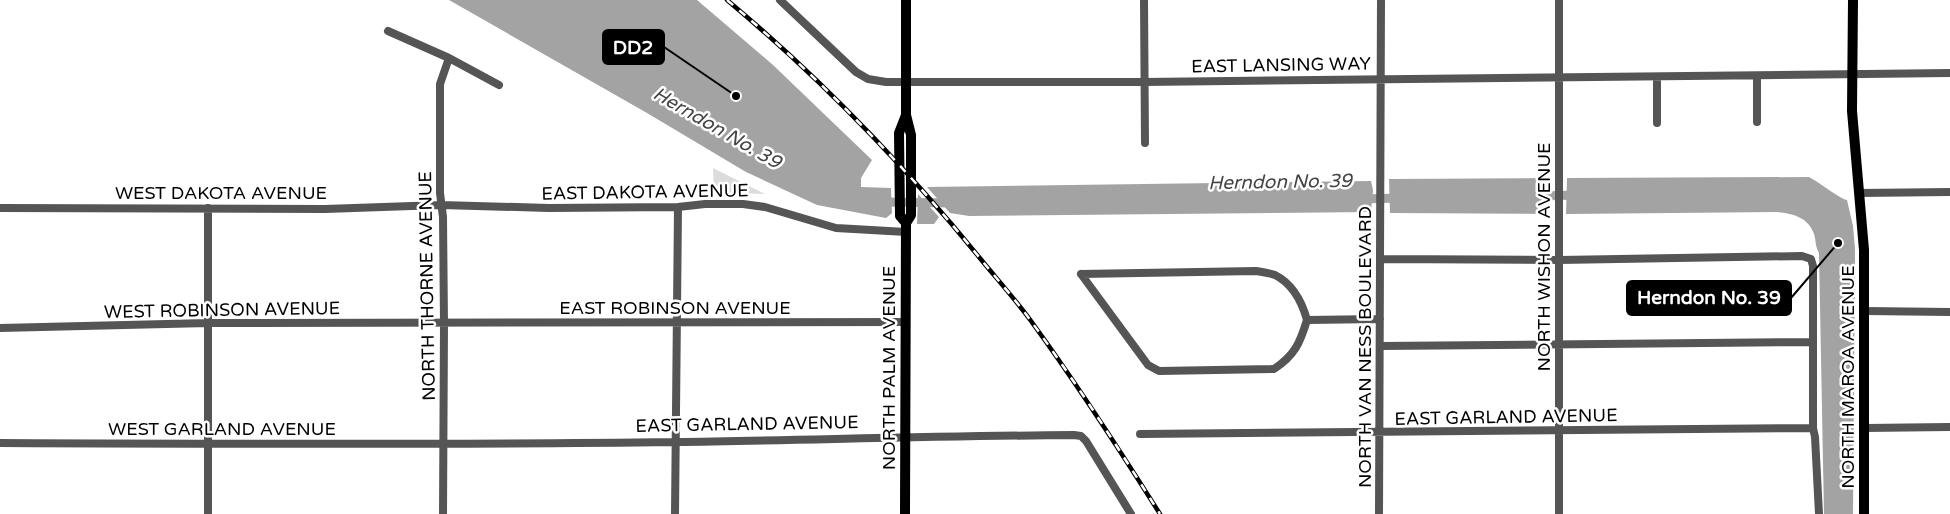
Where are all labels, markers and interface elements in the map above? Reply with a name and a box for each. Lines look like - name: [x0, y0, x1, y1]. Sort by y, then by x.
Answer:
- callout: DD2: [603, 30, 664, 64]
- text: DD2: [613, 37, 653, 59]
- street label: EAST LANSING WAY: [1191, 52, 1372, 78]
- water label: Herndon No. 39: [649, 83, 786, 174]
- street label: NORTH WISHON AVENUE: [1533, 142, 1555, 372]
- water label: Herndon No. 39: [1208, 170, 1353, 194]
- street label: NORTH THORNE AVENUE: [414, 171, 440, 401]
- street label: EAST DAKOTA AVENUE: [541, 179, 749, 205]
- street label: WEST DAKOTA AVENUE: [115, 182, 327, 204]
- street label: NORTH VAN NESS BOULEVARD: [1354, 206, 1376, 488]
- street label: NORTH MAROA AVENUE: [1837, 265, 1859, 489]
- street label: NORTH PALM AVENUE: [878, 266, 900, 470]
- callout: Herndon No. 39: [1627, 281, 1791, 315]
- text: Herndon No. 39: [1637, 287, 1781, 309]
- street label: WEST ROBINSON AVENUE: [104, 297, 340, 323]
- street label: EAST ROBINSON AVENUE: [559, 297, 791, 319]
- street label: EAST GARLAND AVENUE: [1394, 404, 1618, 430]
- street label: EAST GARLAND AVENUE: [635, 411, 859, 437]
- street label: WEST GARLAND AVENUE: [108, 418, 336, 440]

